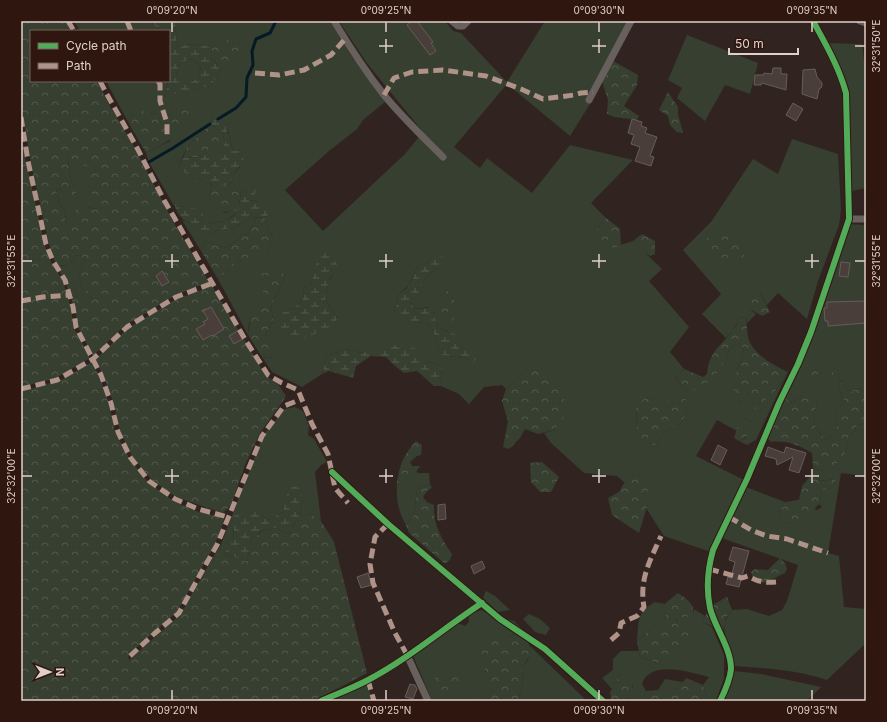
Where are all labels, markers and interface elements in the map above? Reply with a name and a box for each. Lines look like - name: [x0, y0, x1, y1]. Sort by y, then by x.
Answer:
- text: 0°09'20"N: [147, 4, 197, 16]
- text: 0°09'25"N: [361, 4, 411, 16]
- text: 0°09'30"N: [573, 4, 625, 16]
- text: 0°09'35"N: [787, 4, 837, 16]
- text: 32°31'50"E: [870, 19, 882, 73]
- legend: [30, 30, 170, 82]
- scale bar: [729, 30, 798, 56]
- text: 50 m: [735, 36, 764, 51]
- text: Cycle path: [66, 38, 127, 53]
- text: Path: [66, 58, 91, 73]
- text: 32°31'55"E: [5, 235, 17, 287]
- text: 32°31'55"E: [870, 235, 882, 287]
- text: 32°32'00"E: [5, 448, 17, 504]
- text: 32°32'00"E: [870, 448, 882, 504]
- north arrow: [30, 652, 70, 692]
- text: N: [53, 668, 67, 676]
- text: 0°09'20"N: [147, 704, 197, 716]
- text: 0°09'25"N: [361, 704, 411, 716]
- text: 0°09'30"N: [573, 704, 625, 716]
- text: 0°09'35"N: [787, 704, 837, 716]

